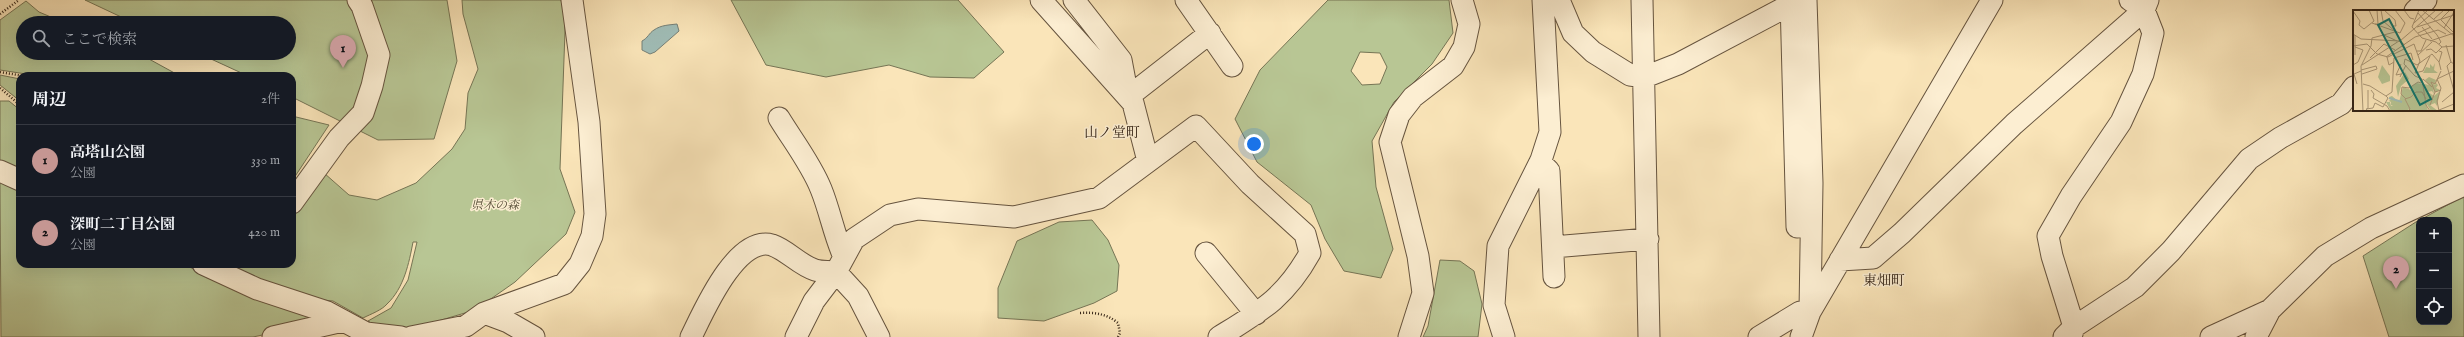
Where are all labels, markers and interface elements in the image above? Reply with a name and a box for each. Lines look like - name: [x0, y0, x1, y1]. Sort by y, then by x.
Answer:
- inset map: [2353, 10, 2454, 111]
- search box: [16, 16, 296, 60]
- icon: search: [30, 27, 52, 49]
- text: ここで検索: [62, 30, 137, 49]
- pin: 1: [330, 35, 356, 68]
- text: 周辺: [32, 90, 66, 111]
- text: 2件: [261, 91, 280, 108]
- district label: 山ノ堂町: [1084, 124, 1140, 142]
- your location: [1244, 134, 1264, 154]
- text: 高塔山公園: [70, 143, 145, 162]
- text: 1: [43, 152, 47, 169]
- text: 330 m: [251, 152, 280, 169]
- text: 公園: [70, 165, 96, 182]
- park label: 県木の森: [471, 198, 521, 213]
- text: 深町二丁目公園: [70, 215, 175, 234]
- map controls: [2416, 217, 2452, 325]
- button: +: [2416, 217, 2452, 253]
- text: 2: [42, 224, 48, 241]
- text: 420 m: [248, 224, 280, 241]
- text: 公園: [70, 237, 96, 254]
- button: −: [2416, 253, 2452, 289]
- pin: 2: [2383, 256, 2409, 289]
- district label: 東畑町: [1863, 272, 1905, 290]
- button: locate: [2416, 289, 2452, 325]

